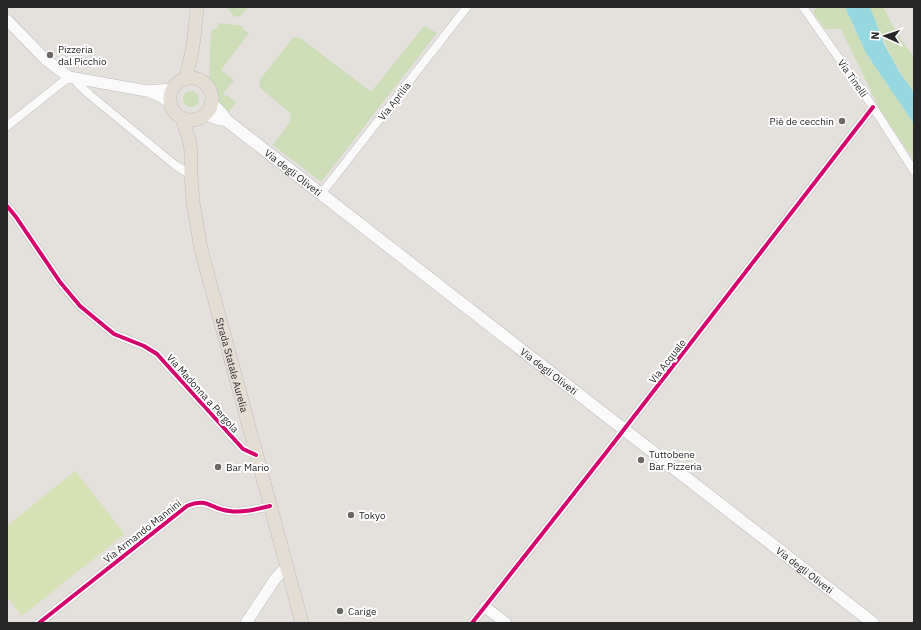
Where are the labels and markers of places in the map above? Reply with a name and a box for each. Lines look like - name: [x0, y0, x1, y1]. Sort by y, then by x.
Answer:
- place label: Pizzeria dal Picchio: [58, 43, 107, 68]
- marker: Pizzeria dal Picchio: [45, 50, 55, 60]
- place label: Piè de cecchin: [770, 115, 834, 128]
- marker: Piè de cecchin: [837, 116, 847, 126]
- place label: Tuttobene Bar Pizzeria: [649, 448, 702, 473]
- marker: Tuttobene Bar Pizzeria: [636, 455, 646, 465]
- place label: Bar Mario: [226, 461, 270, 474]
- marker: Bar Mario: [213, 462, 223, 472]
- place label: Tokyo: [359, 509, 386, 522]
- marker: Tokyo: [346, 510, 356, 520]
- place label: Carige: [348, 605, 377, 618]
- marker: Carige: [335, 606, 345, 616]

